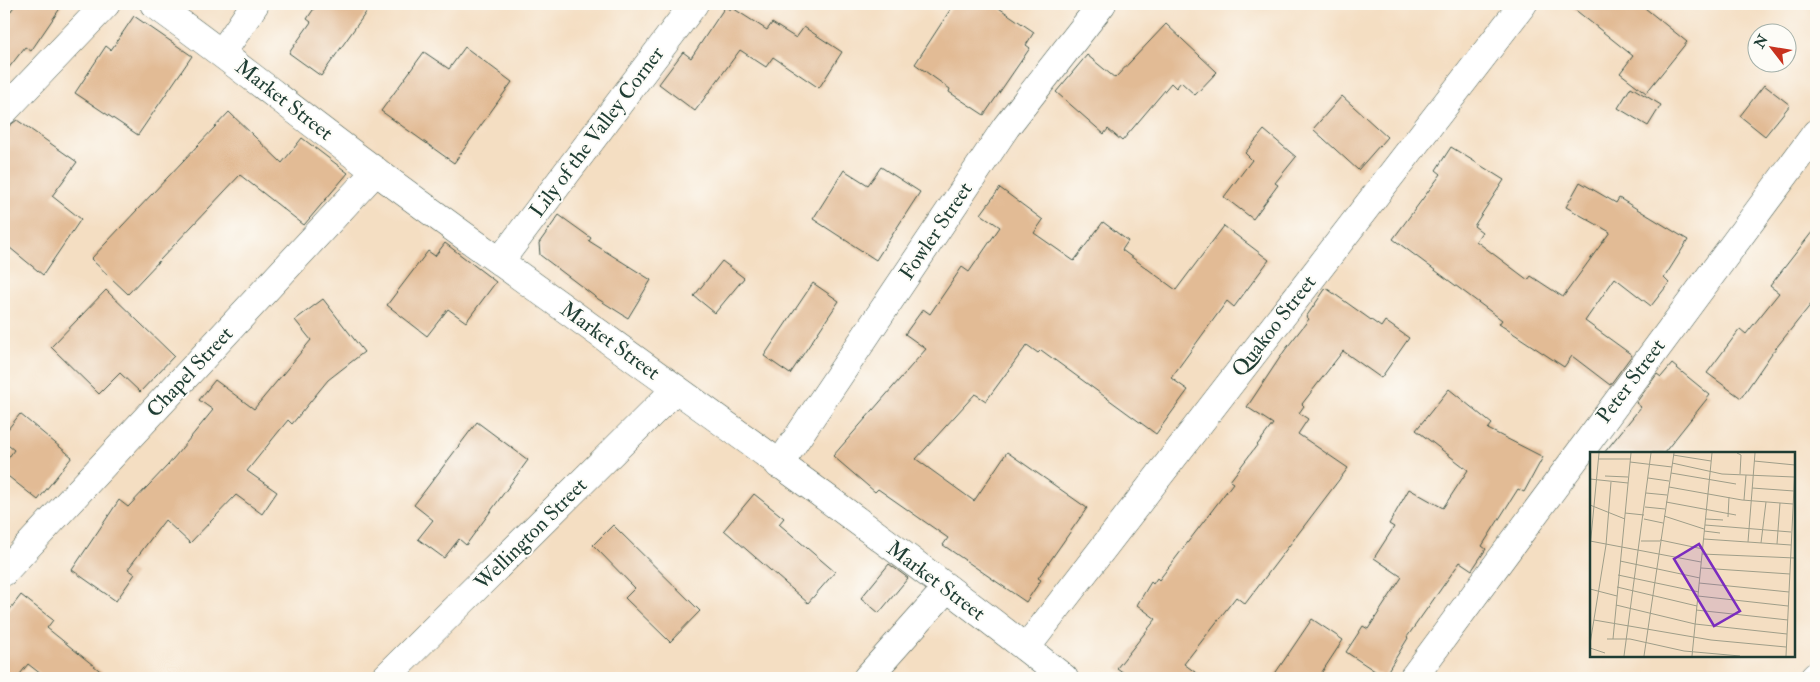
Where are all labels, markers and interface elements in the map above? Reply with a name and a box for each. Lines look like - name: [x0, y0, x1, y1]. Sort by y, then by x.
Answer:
- north arrow: [1748, 22, 1798, 72]
- text: N: [1750, 31, 1772, 52]
- street label: Lily of the Valley Corner: [524, 41, 670, 223]
- street label: Market Street: [230, 53, 339, 147]
- street label: Fowler Street: [893, 177, 979, 285]
- street label: Quakoo Street: [1226, 269, 1322, 382]
- street label: Market Street: [555, 296, 665, 386]
- street label: Chapel Street: [141, 321, 239, 423]
- street label: Peter Street: [1590, 333, 1672, 429]
- inset map: [1590, 452, 1795, 657]
- street label: Wellington Street: [468, 472, 593, 597]
- street label: Market Street: [881, 535, 991, 627]

